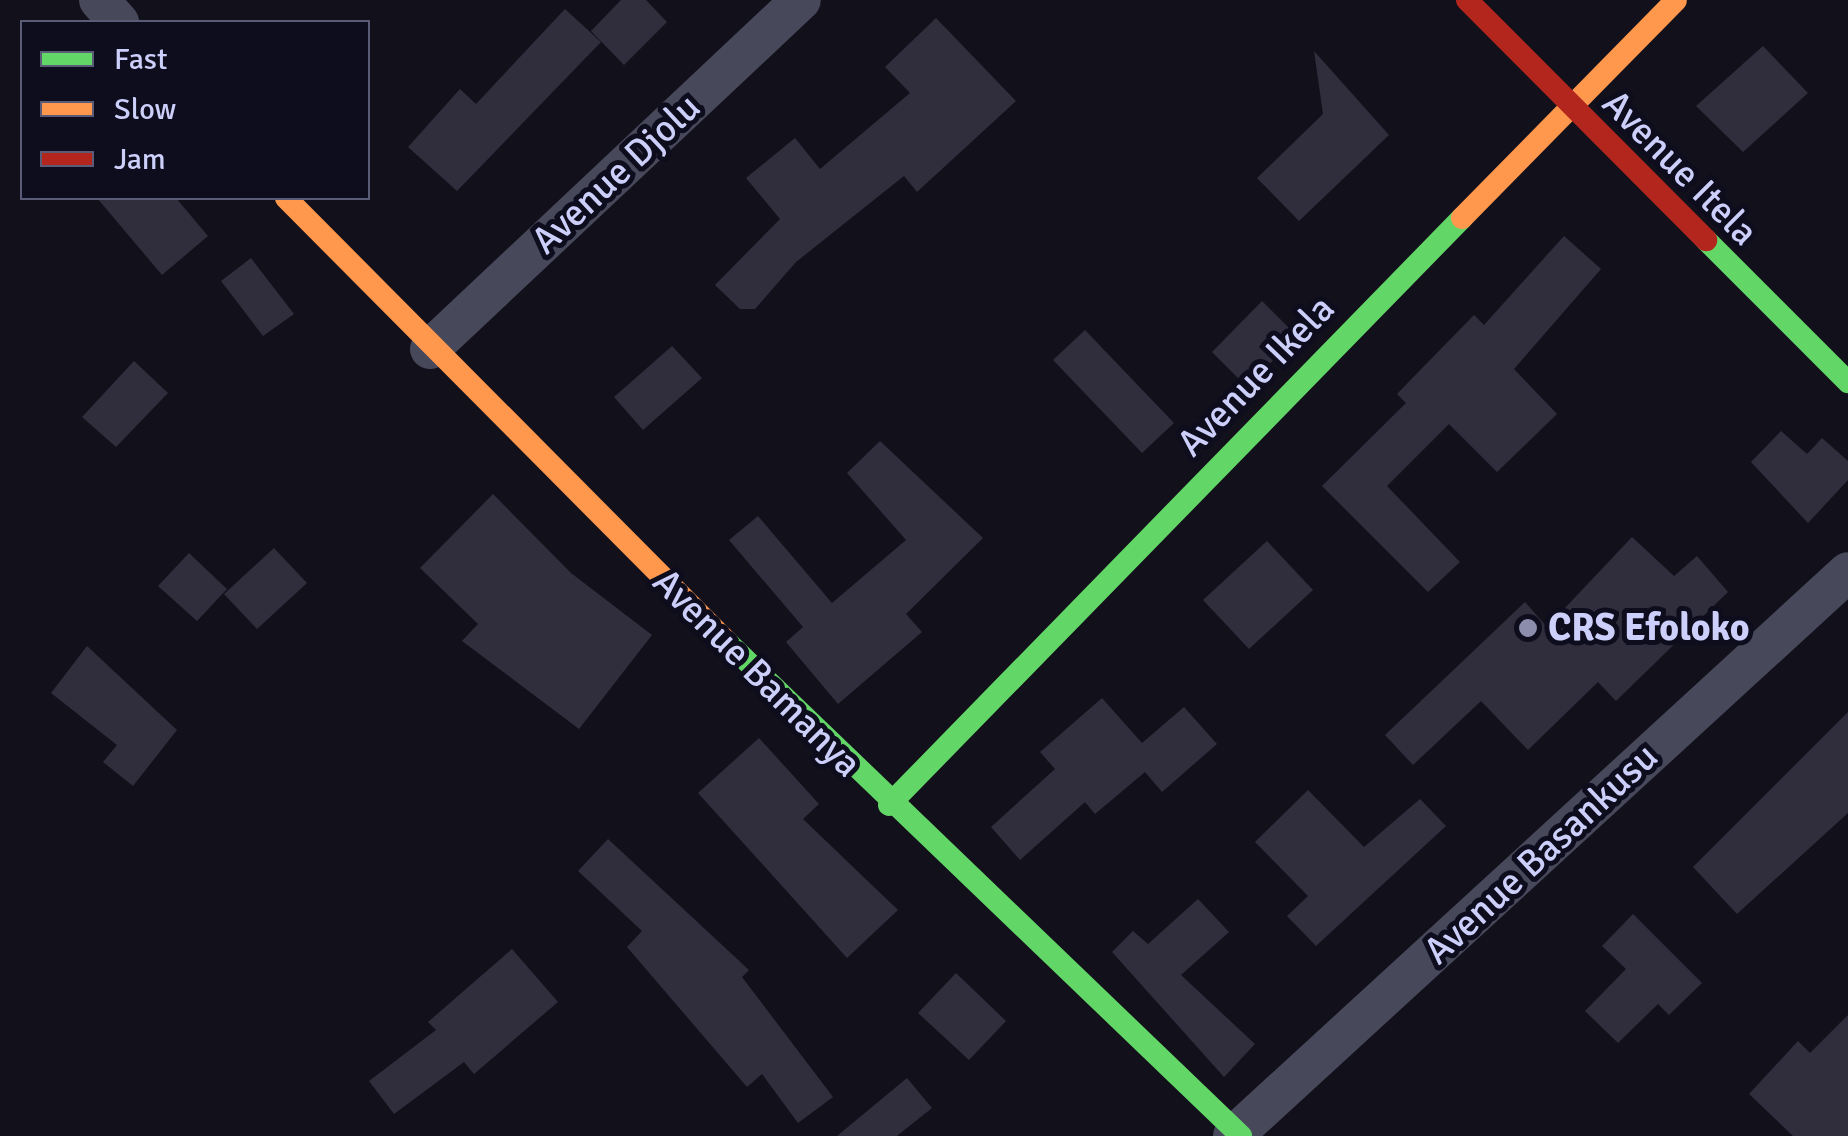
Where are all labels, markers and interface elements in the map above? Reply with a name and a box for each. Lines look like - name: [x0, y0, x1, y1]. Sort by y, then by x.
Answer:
- legend: [20, 20, 370, 200]
- text: Fast: [114, 41, 167, 78]
- street label: Avenue Itela: [1593, 81, 1767, 255]
- street label: Avenue Djolu: [522, 84, 710, 264]
- text: Slow: [114, 91, 176, 128]
- text: Jam: [114, 141, 166, 178]
- street label: Avenue Ikela: [1168, 286, 1344, 466]
- street label: Avenue Bamanya: [643, 559, 871, 787]
- place label: CRS Efoloko: [1548, 605, 1750, 651]
- marker: CRS Efoloko: [1517, 617, 1539, 639]
- street label: Avenue Basankusu: [1415, 734, 1667, 974]

